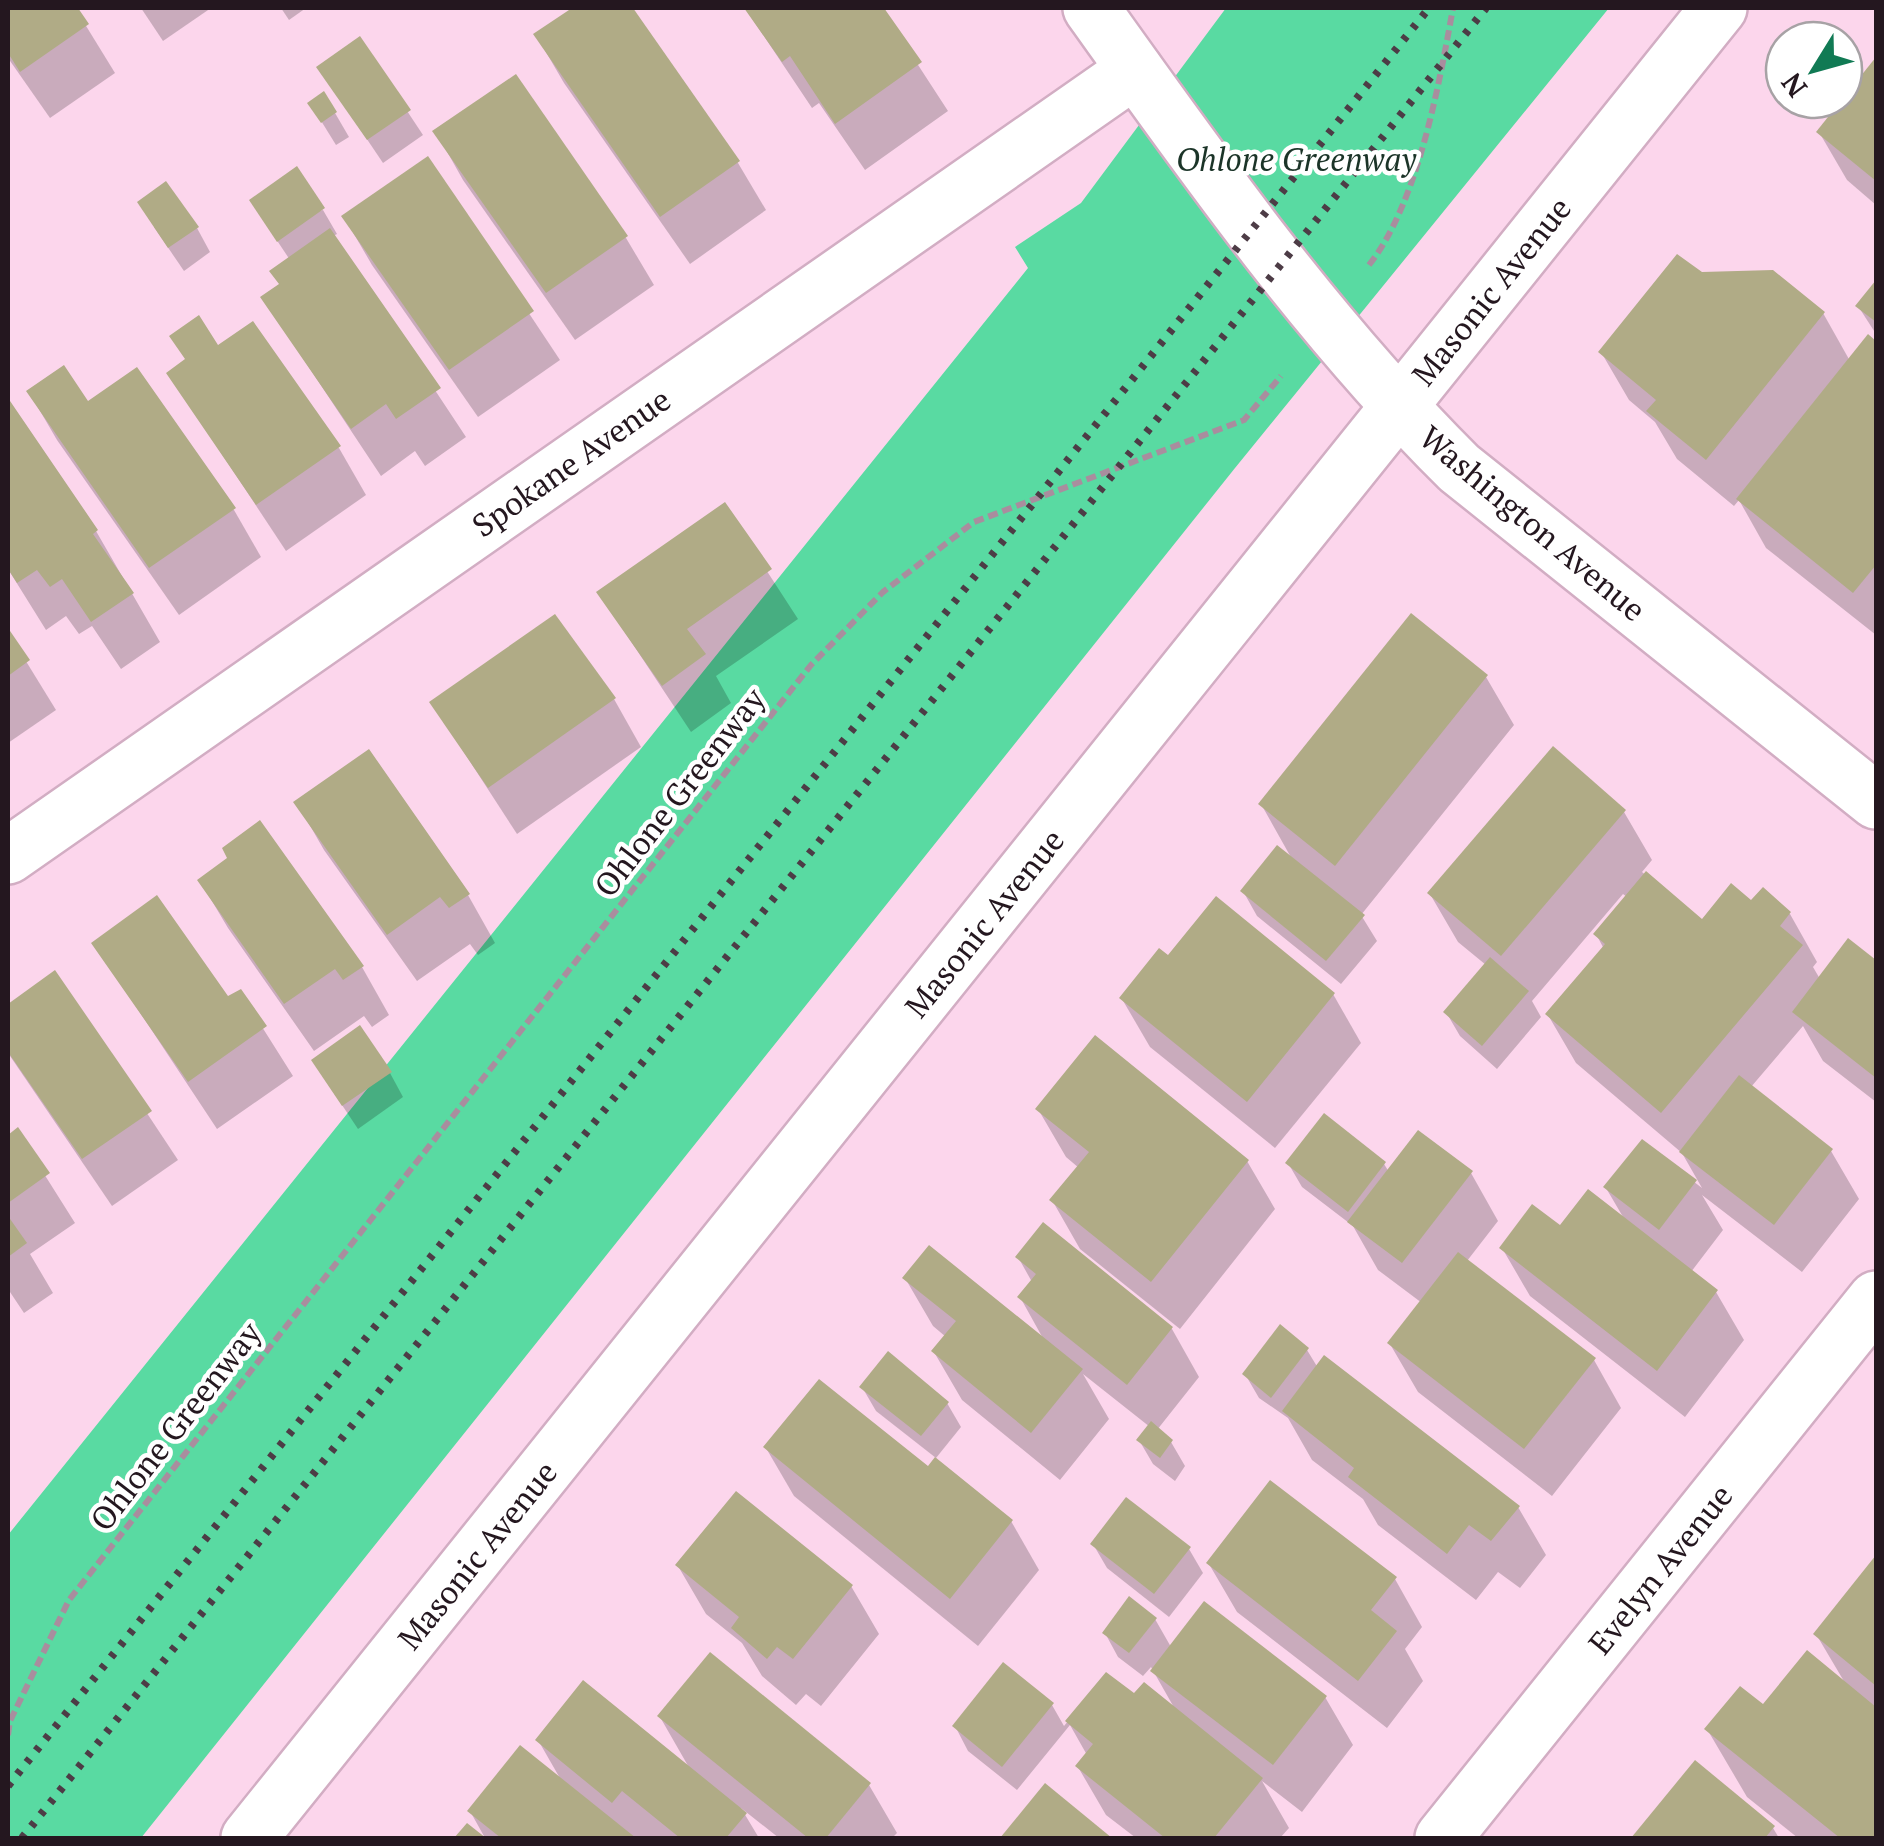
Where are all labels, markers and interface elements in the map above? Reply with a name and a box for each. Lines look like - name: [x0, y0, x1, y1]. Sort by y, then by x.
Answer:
- north arrow: [1764, 20, 1864, 120]
- text: N: [1772, 66, 1815, 105]
- park label: Ohlone Greenway: [1176, 138, 1417, 180]
- street label: Masonic Avenue: [1402, 188, 1580, 394]
- street label: Spokane Avenue: [464, 378, 678, 546]
- street label: Washington Avenue: [1411, 416, 1655, 630]
- street label: Ohlone Greenway: [584, 678, 774, 905]
- street label: Masonic Avenue: [895, 820, 1073, 1026]
- street label: Ohlone Greenway: [80, 1312, 270, 1539]
- street label: Masonic Avenue: [388, 1452, 566, 1658]
- street label: Evelyn Avenue: [1579, 1475, 1741, 1663]

